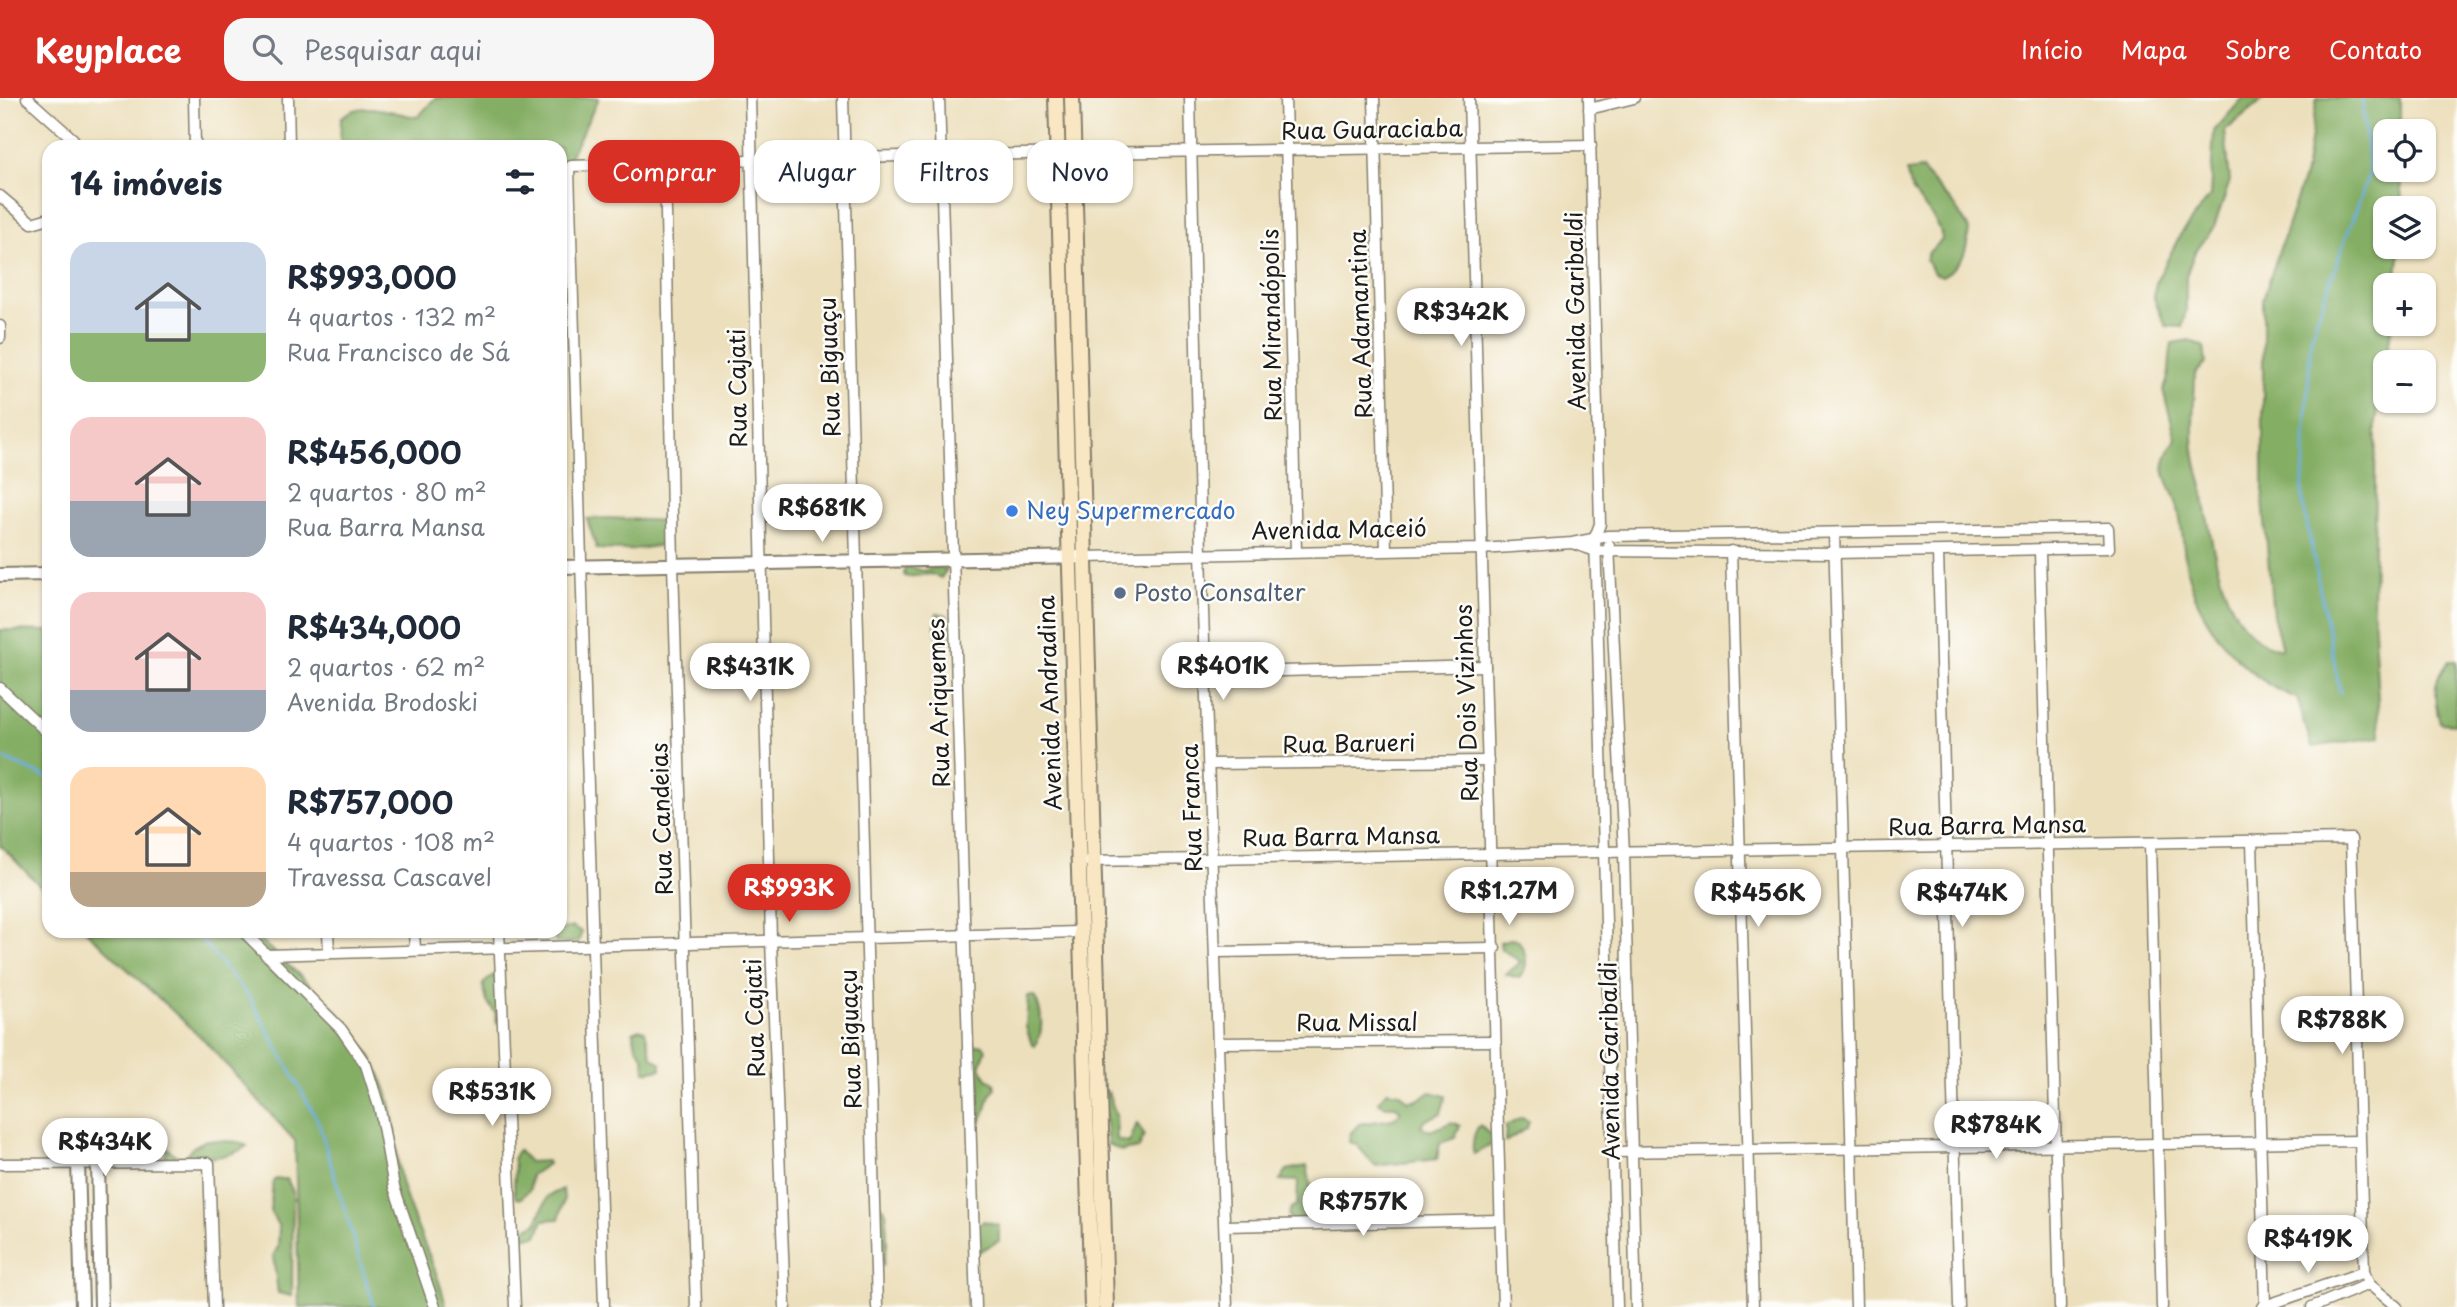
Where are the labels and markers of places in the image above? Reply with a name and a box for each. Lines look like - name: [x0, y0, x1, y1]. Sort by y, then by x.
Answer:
- pin: R$342K: [1404, 288, 1518, 348]
- pin: R$681K: [765, 484, 879, 544]
- place label: Ney Supermercado: [1026, 492, 1235, 527]
- marker: Ney Supermercado: [1004, 503, 1020, 519]
- place label: Posto Consalter: [1134, 574, 1306, 609]
- marker: Posto Consalter: [1112, 585, 1128, 601]
- pin: R$401K: [1166, 642, 1280, 702]
- pin: R$431K: [693, 644, 807, 703]
- pin: R$993K: [732, 864, 846, 924]
- pin: R$1.27M: [1444, 868, 1574, 927]
- pin: R$456K: [1701, 870, 1815, 929]
- pin: R$474K: [1905, 870, 2019, 929]
- pin: R$788K: [2285, 996, 2399, 1056]
- pin: R$531K: [435, 1068, 549, 1128]
- pin: R$784K: [1939, 1102, 2053, 1161]
- pin: R$434K: [48, 1118, 162, 1178]
- pin: R$757K: [1306, 1178, 1420, 1238]
- pin: R$419K: [2251, 1216, 2365, 1275]

